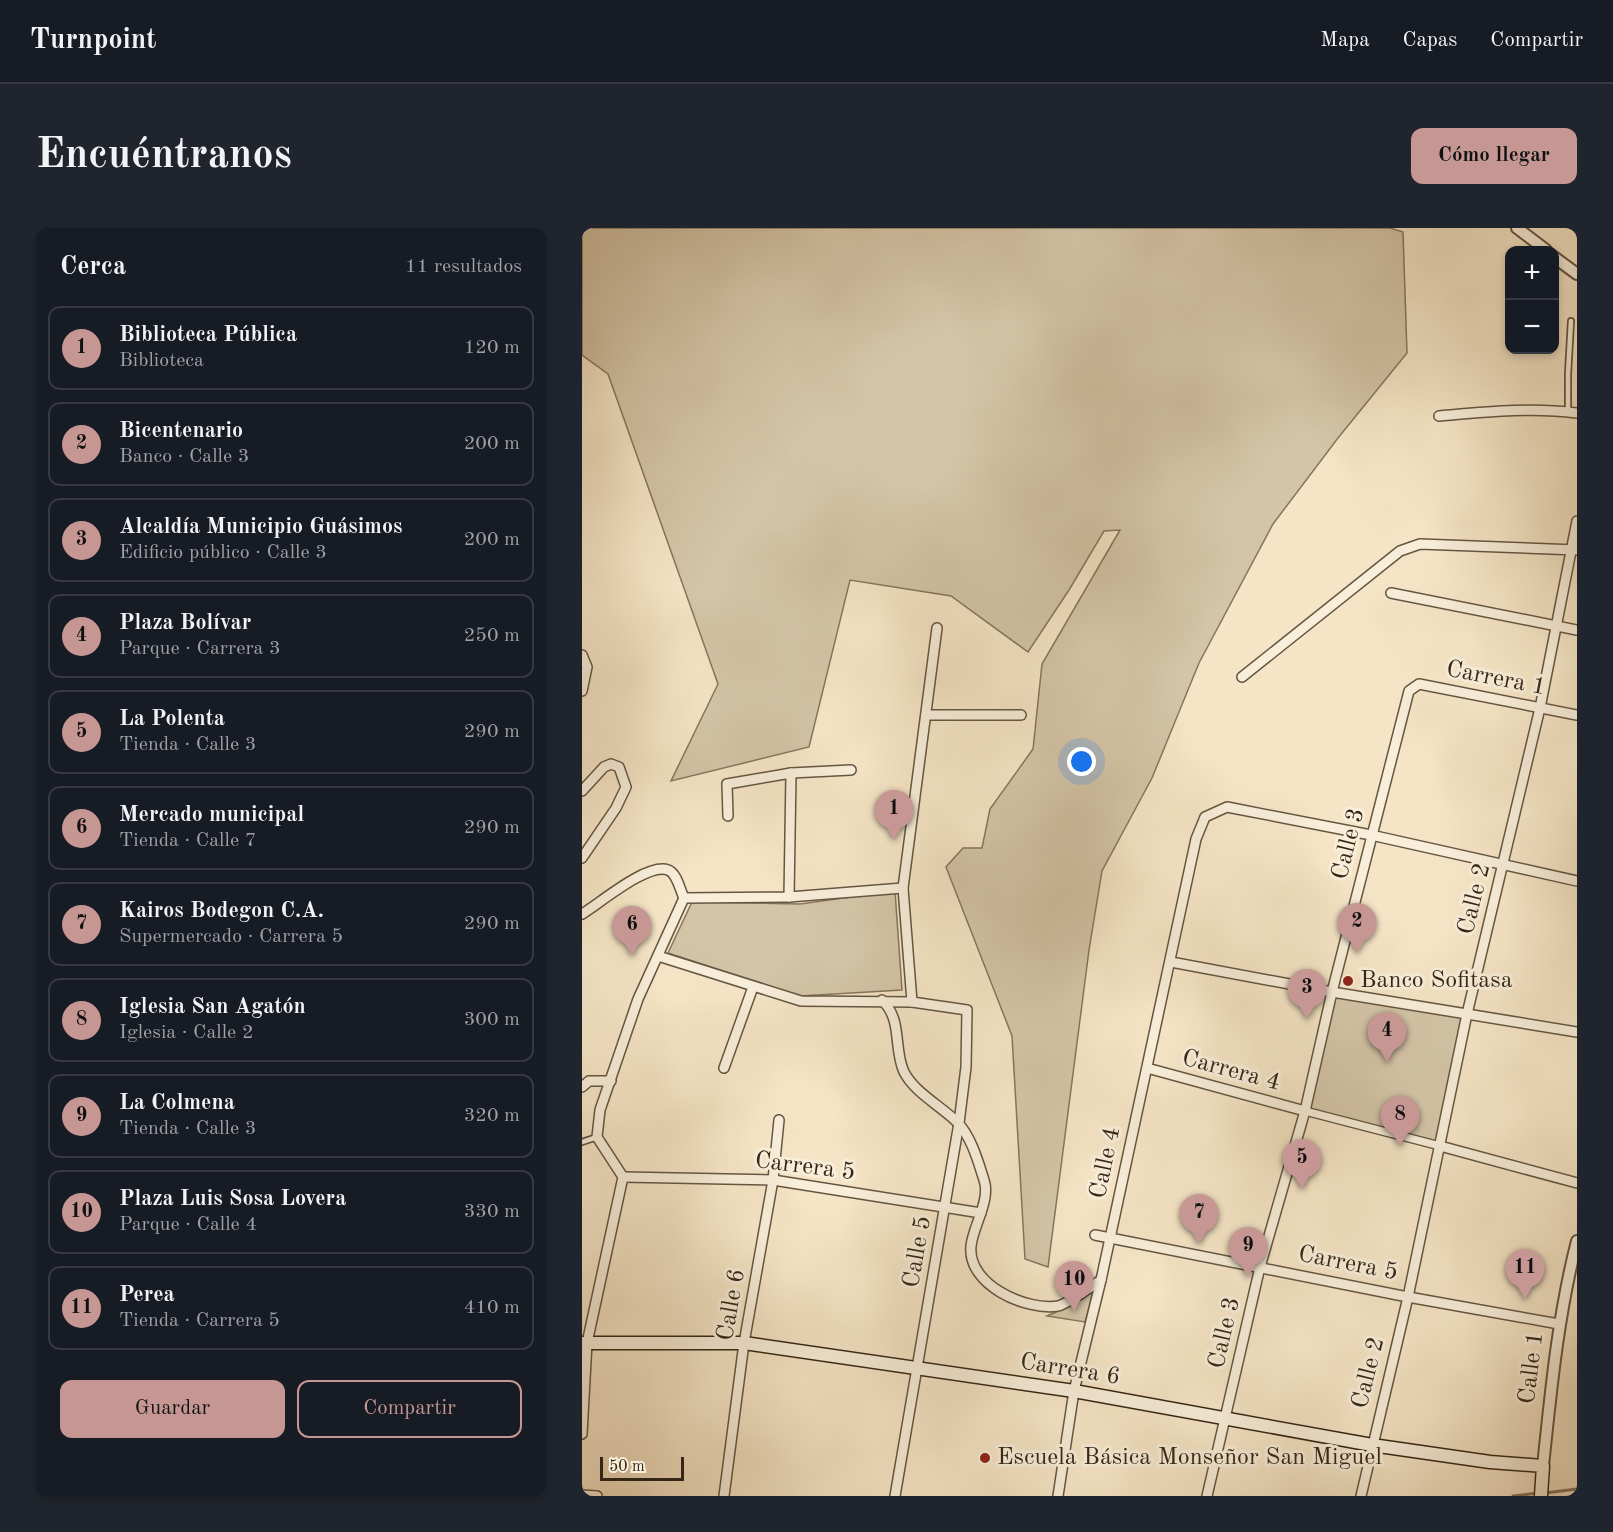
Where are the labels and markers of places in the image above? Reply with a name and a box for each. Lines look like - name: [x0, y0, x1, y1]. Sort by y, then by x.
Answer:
- pin: 1: [874, 790, 914, 840]
- pin: 2: [1338, 904, 1376, 953]
- pin: 6: [613, 906, 652, 956]
- place label: Banco Sofitasa: [1360, 969, 1513, 993]
- pin: 3: [1288, 970, 1326, 1019]
- marker: Banco Sofitasa: [1341, 974, 1355, 988]
- pin: 4: [1368, 1012, 1406, 1062]
- pin: 8: [1380, 1096, 1420, 1146]
- pin: 5: [1282, 1140, 1322, 1189]
- pin: 7: [1180, 1194, 1218, 1244]
- pin: 9: [1228, 1228, 1268, 1277]
- pin: 11: [1506, 1250, 1544, 1299]
- pin: 10: [1054, 1262, 1094, 1311]
- place label: Escuela Básica Monseñor San Miguel: [997, 1446, 1382, 1470]
- marker: Escuela Básica Monseñor San Miguel: [978, 1451, 992, 1465]

